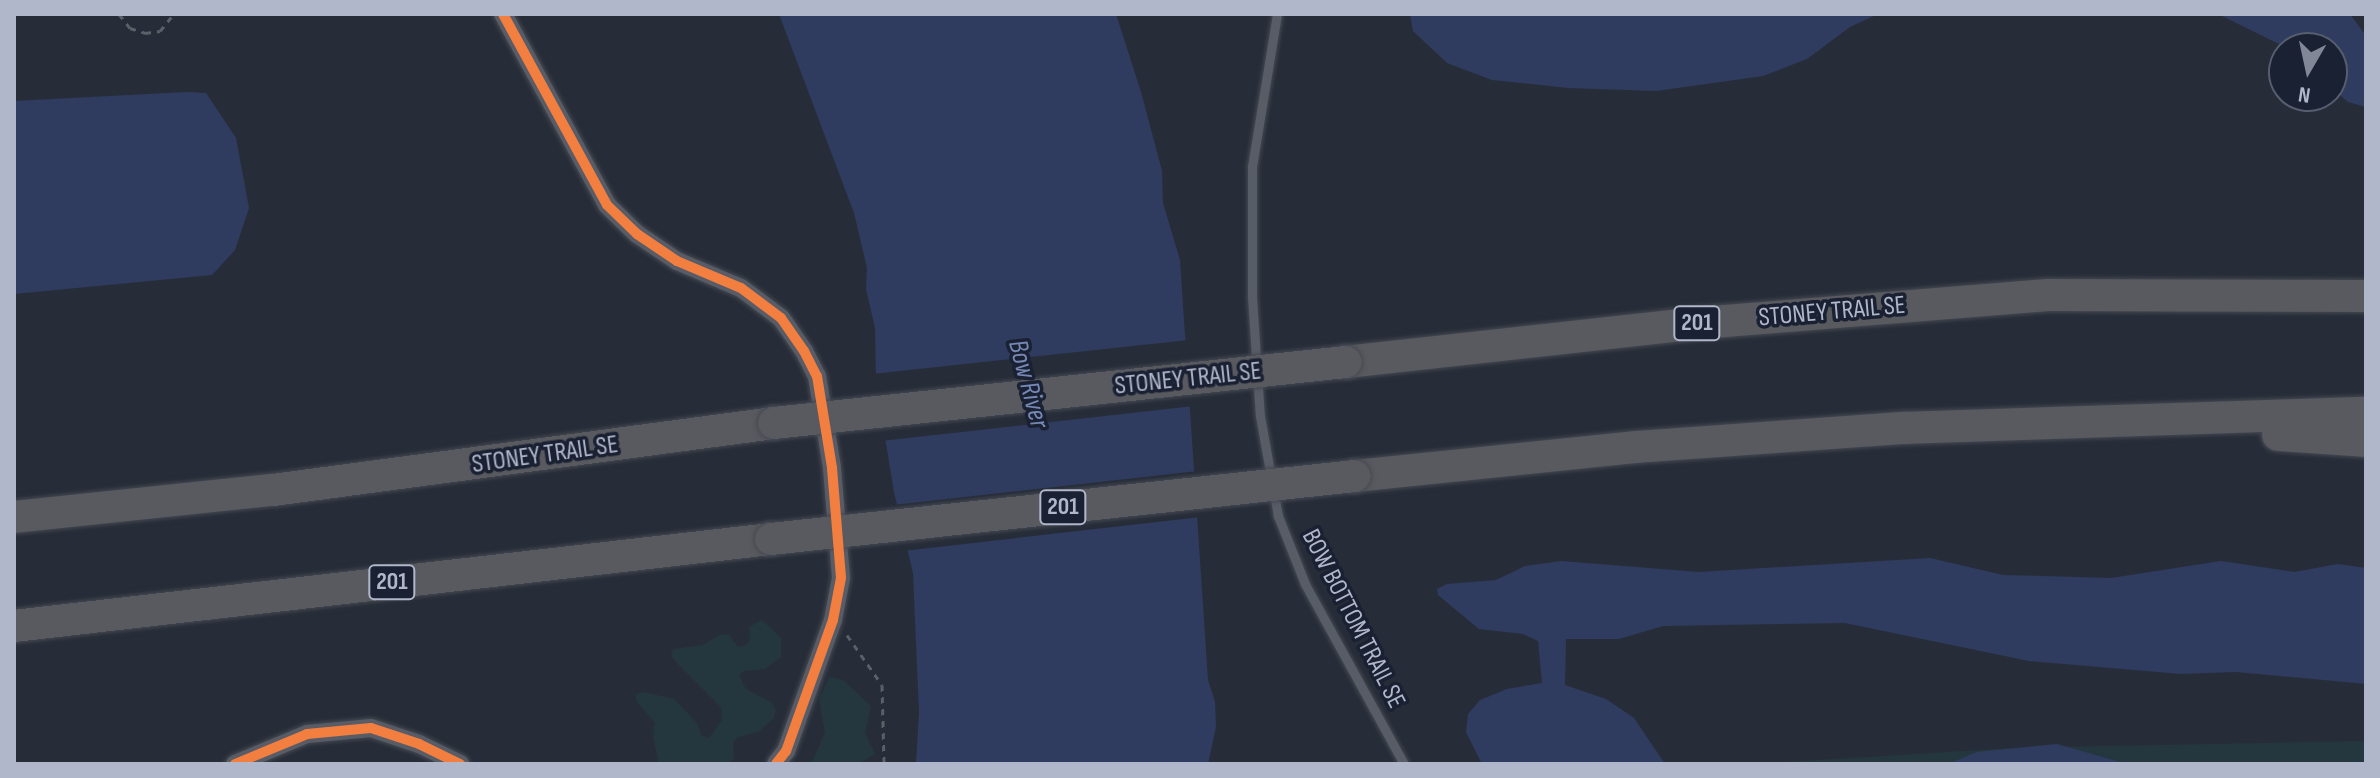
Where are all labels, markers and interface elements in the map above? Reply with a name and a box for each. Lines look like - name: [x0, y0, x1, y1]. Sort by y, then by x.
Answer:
- north arrow: [2268, 32, 2348, 112]
- text: N: [2297, 80, 2312, 108]
- street label: STONEY TRAIL SE: [1757, 290, 1907, 334]
- road number: 201: [1673, 303, 1721, 343]
- water label: Bow River: [1000, 336, 1056, 432]
- street label: STONEY TRAIL SE: [1113, 356, 1263, 402]
- street label: STONEY TRAIL SE: [470, 429, 620, 481]
- road number: 201: [1039, 487, 1087, 527]
- street label: BOW BOTTOM TRAIL SE: [1294, 524, 1412, 714]
- road number: 201: [368, 562, 416, 602]

